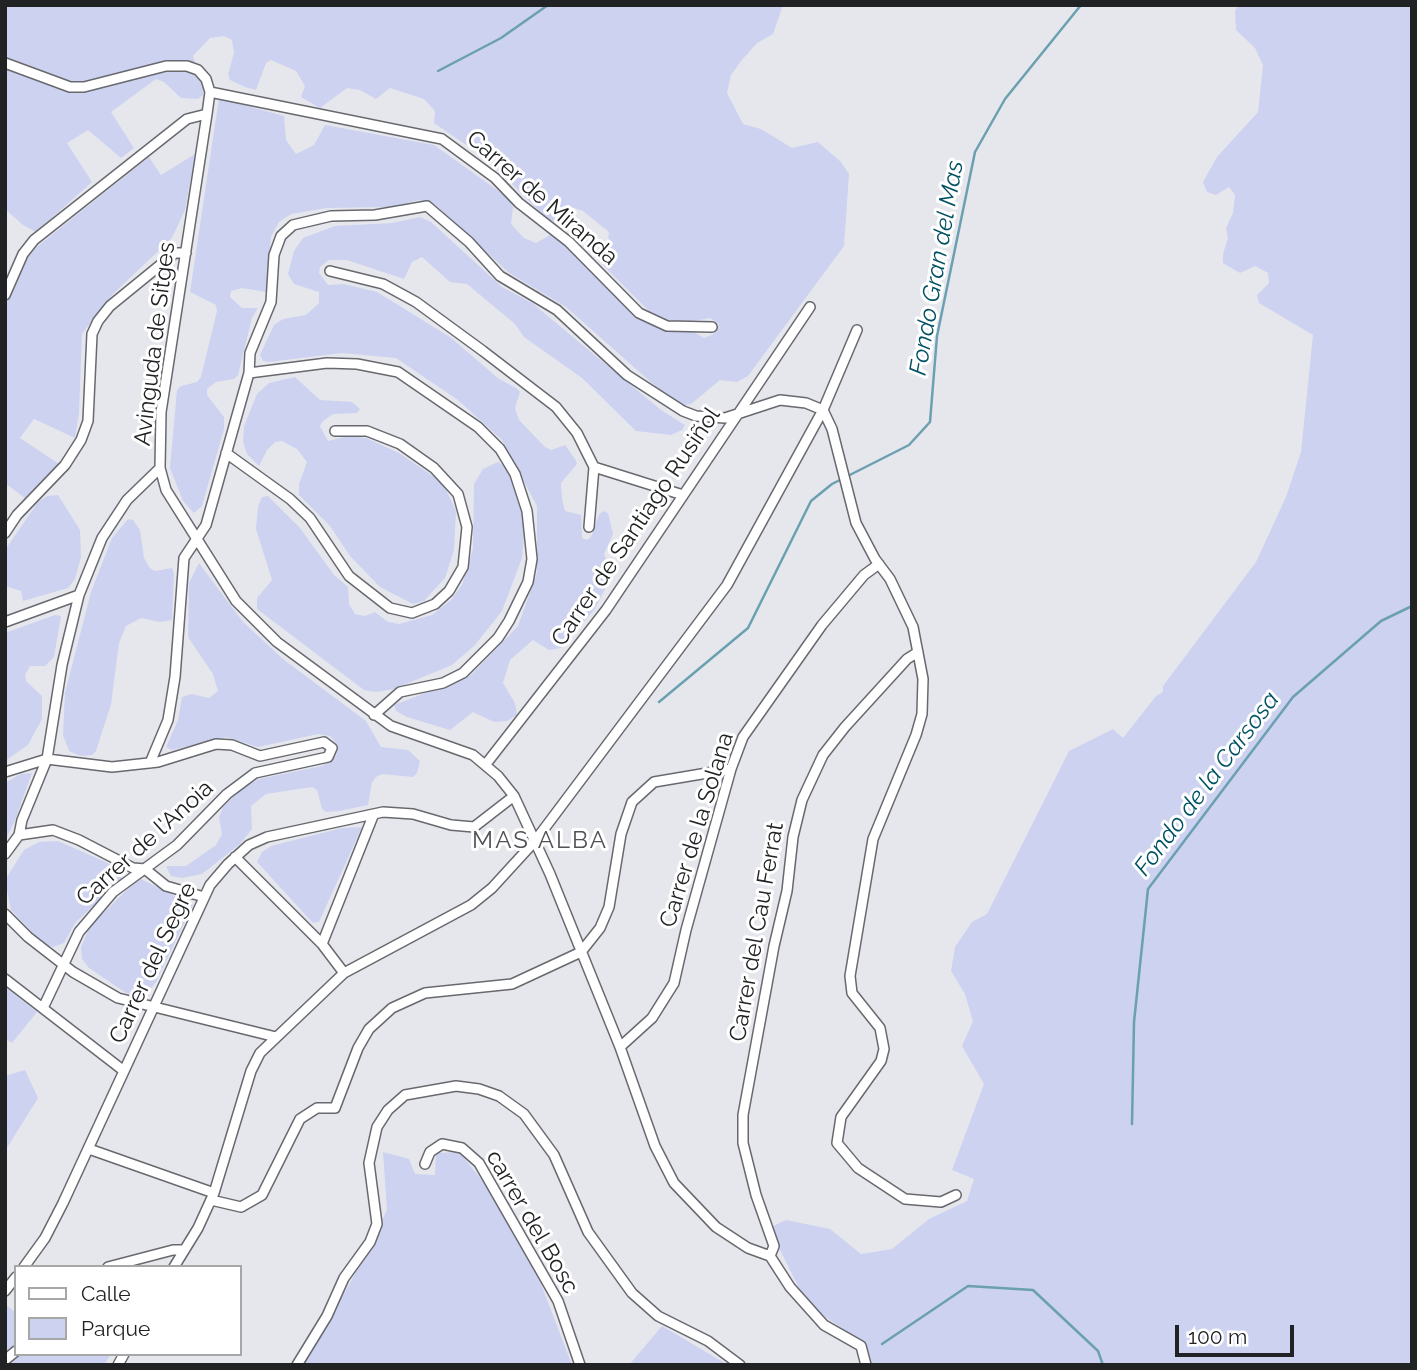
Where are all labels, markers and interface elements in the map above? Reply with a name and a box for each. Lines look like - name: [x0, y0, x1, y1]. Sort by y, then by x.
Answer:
- street label: Carrer de Miranda: [461, 125, 623, 271]
- water label: Fondo Gran del Mas: [904, 158, 970, 378]
- street label: Avinguda de Sitges: [129, 241, 181, 447]
- street label: Carrer de Santiago Rusiñol: [546, 402, 726, 652]
- water label: Fondo de la Carsosa: [1128, 686, 1286, 882]
- street label: Carrer de la Solana: [654, 729, 740, 931]
- street label: Carrer de l'Anoia: [71, 774, 219, 912]
- street label: Carrer del Cau Ferrat: [724, 820, 790, 1044]
- district label: MAS ALBA: [473, 827, 607, 855]
- street label: Carrer del Segre: [104, 878, 202, 1048]
- street label: carrer del Bosc: [480, 1145, 584, 1299]
- legend: [14, 1265, 242, 1356]
- text: Calle: [81, 1281, 131, 1306]
- scale bar: [1179, 1310, 1298, 1354]
- text: Parque: [81, 1316, 150, 1341]
- text: 100 m: [1188, 1324, 1247, 1349]

